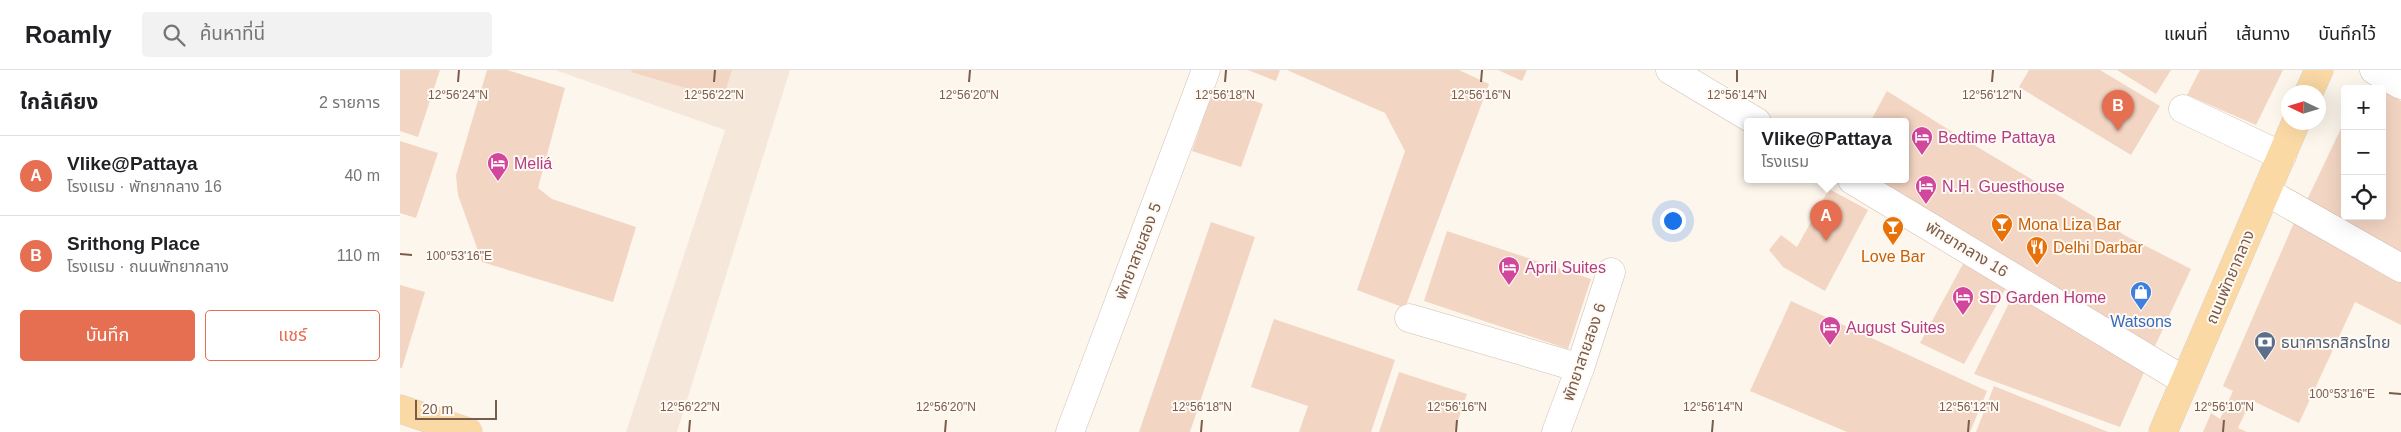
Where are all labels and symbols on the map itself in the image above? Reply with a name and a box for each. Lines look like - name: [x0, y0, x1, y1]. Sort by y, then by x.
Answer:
- north arrow: [2281, 85, 2326, 130]
- text: 12°56'24"N: [428, 88, 488, 102]
- text: 12°56'22"N: [684, 88, 744, 102]
- text: 12°56'20"N: [939, 88, 999, 102]
- text: 12°56'18"N: [1195, 88, 1255, 102]
- text: 12°56'16"N: [1451, 88, 1511, 102]
- text: 12°56'14"N: [1707, 88, 1767, 102]
- text: 12°56'12"N: [1962, 88, 2022, 102]
- pin: B: [2102, 90, 2134, 131]
- hotel icon: Bedtime Pattaya: [1910, 125, 1934, 156]
- place label: Bedtime Pattaya: [1938, 129, 2056, 146]
- hotel icon: Meliá: [486, 151, 510, 182]
- place label: Meliá: [514, 155, 552, 172]
- hotel icon: N.H. Guesthouse: [1914, 174, 1938, 205]
- place label: N.H. Guesthouse: [1942, 178, 2065, 195]
- street label: พัทยาสายสอง 5: [1112, 200, 1164, 302]
- pin: A: [1810, 200, 1842, 241]
- your location: [1660, 208, 1686, 234]
- bar icon: Mona Liza Bar: [1990, 212, 2014, 243]
- bar icon: Love Bar: [1881, 215, 1905, 246]
- place label: Mona Liza Bar: [2018, 216, 2122, 233]
- street label: พัทยากลาง 16: [1923, 218, 2011, 280]
- street label: ถนนพัทยากลาง: [2203, 228, 2257, 326]
- restaurant icon: Delhi Darbar: [2025, 235, 2049, 266]
- place label: Delhi Darbar: [2053, 239, 2143, 256]
- place label: Love Bar: [1861, 248, 1926, 265]
- text: 100°53'16"E: [426, 249, 492, 263]
- hotel icon: April Suites: [1497, 255, 1521, 286]
- place label: April Suites: [1525, 259, 1606, 276]
- shop icon: Watsons: [2129, 280, 2153, 311]
- hotel icon: SD Garden Home: [1951, 285, 1975, 316]
- place label: SD Garden Home: [1979, 289, 2106, 306]
- street label: พัทยาสายสอง 6: [1559, 301, 1609, 403]
- place label: Watsons: [2110, 313, 2172, 330]
- hotel icon: August Suites: [1818, 315, 1842, 346]
- place label: August Suites: [1846, 319, 1945, 336]
- bank icon: ธนาคารกสิกรไทย: [2253, 330, 2277, 361]
- place label: ธนาคารกสิกรไทย: [2281, 334, 2390, 351]
- text: 100°53'16"E: [2309, 387, 2375, 401]
- scale bar: [415, 397, 498, 420]
- text: 12°56'22"N: [660, 400, 720, 414]
- text: 12°56'20"N: [916, 400, 976, 414]
- text: 12°56'18"N: [1172, 400, 1232, 414]
- text: 12°56'16"N: [1427, 400, 1487, 414]
- text: 12°56'14"N: [1683, 400, 1743, 414]
- text: 12°56'12"N: [1939, 400, 1999, 414]
- text: 12°56'10"N: [2194, 400, 2254, 414]

